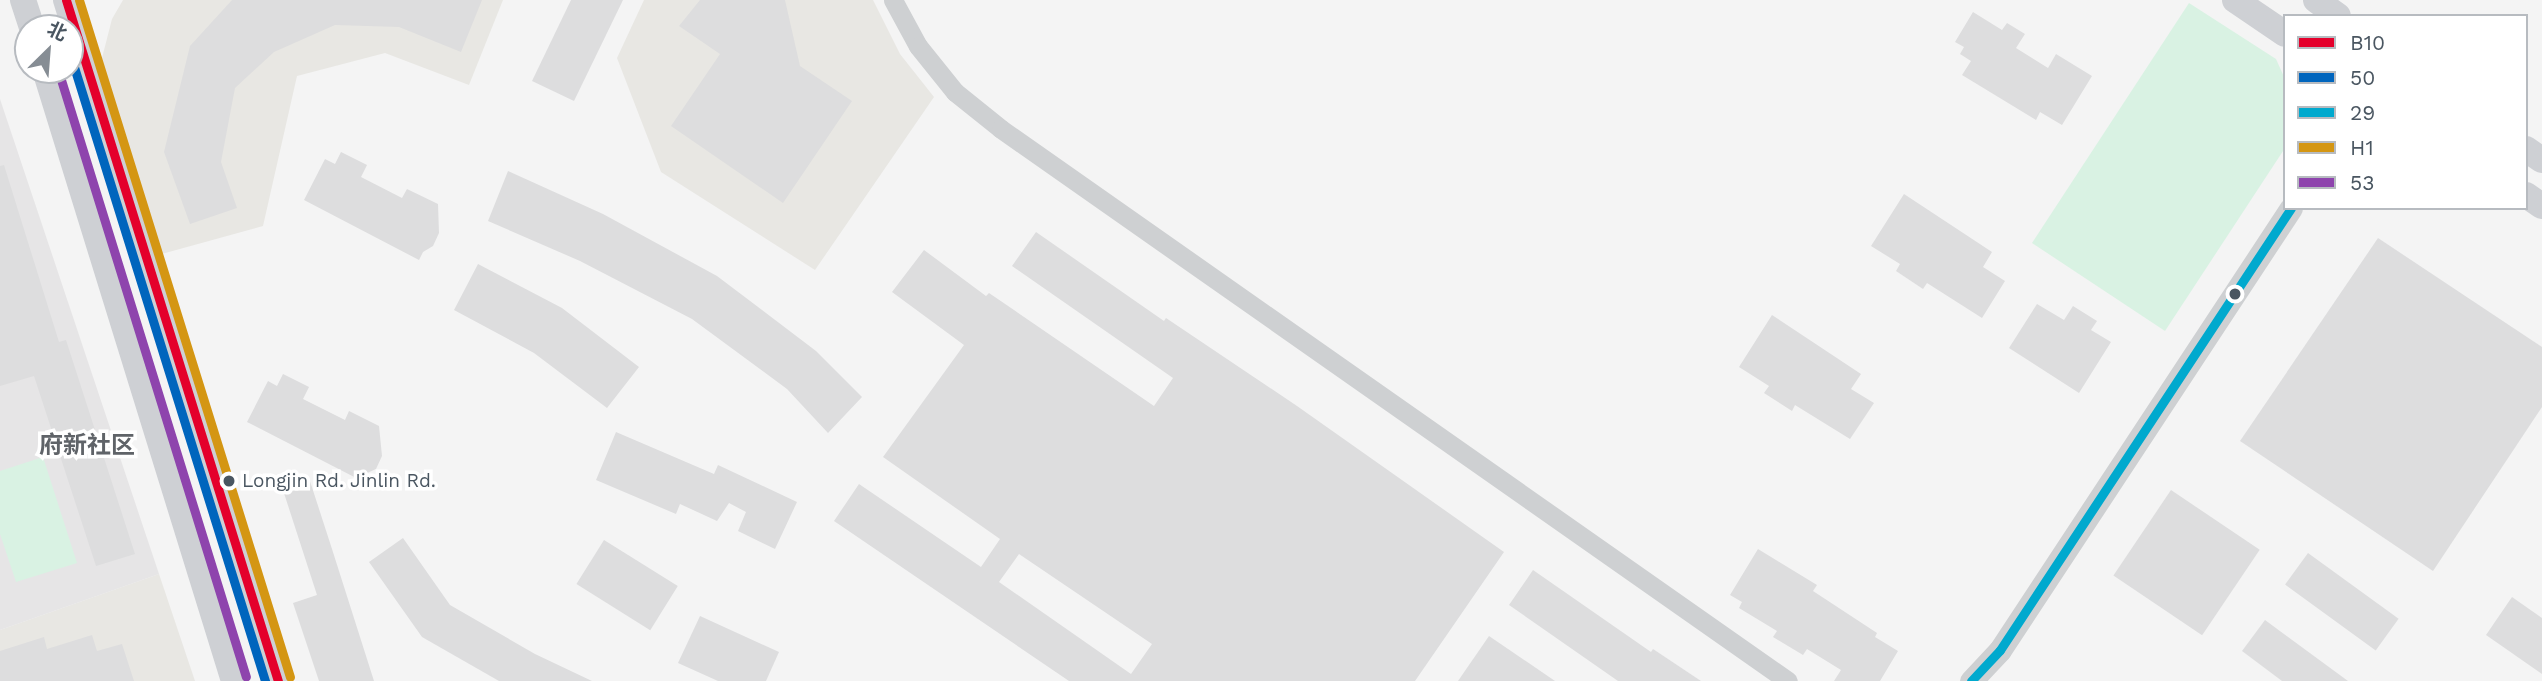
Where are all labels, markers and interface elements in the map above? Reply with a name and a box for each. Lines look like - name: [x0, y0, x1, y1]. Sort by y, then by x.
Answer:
- north arrow: [14, 14, 84, 84]
- legend: [2283, 14, 2528, 210]
- text: 北: [44, 17, 71, 46]
- text: B10: [2350, 30, 2385, 55]
- text: 50: [2350, 65, 2375, 90]
- text: 29: [2350, 100, 2375, 125]
- text: H1: [2350, 135, 2374, 160]
- text: 53: [2350, 170, 2374, 195]
- unlabelled marker: [2228, 287, 2242, 301]
- district label: 府新社区: [39, 432, 135, 460]
- place label: Longjin Rd. Jinlin Rd.: [242, 470, 436, 492]
- marker: Longjin Rd. Jinlin Rd.: [222, 474, 236, 488]

